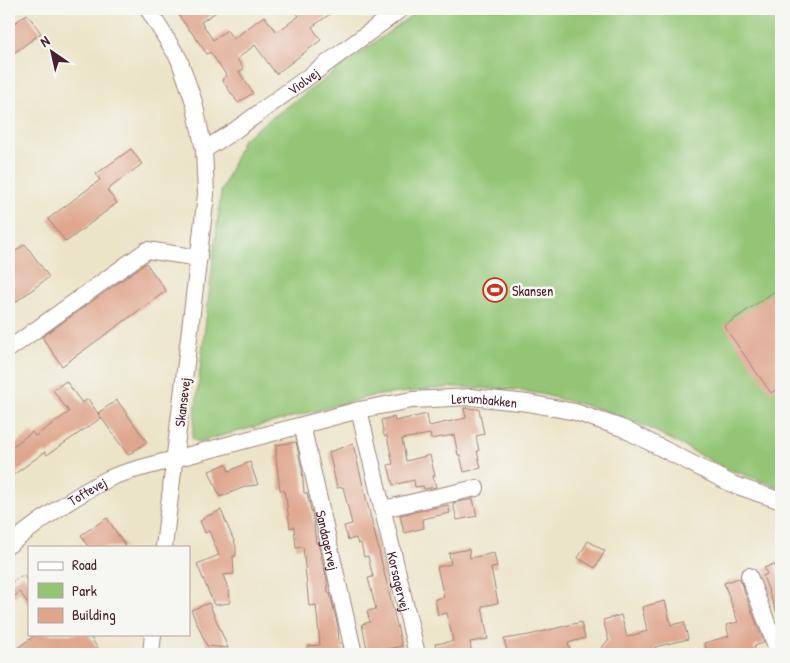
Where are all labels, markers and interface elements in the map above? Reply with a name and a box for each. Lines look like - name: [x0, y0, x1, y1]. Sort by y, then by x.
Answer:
- north arrow: [28, 28, 78, 78]
- text: N: [36, 31, 53, 51]
- street label: Violvej: [283, 63, 323, 99]
- sports icon: Skansen: [482, 277, 508, 303]
- place label: Skansen: [512, 281, 553, 300]
- street label: Skansevej: [170, 376, 195, 428]
- street label: Lerumbakken: [451, 387, 518, 411]
- street label: Toftevej: [64, 472, 110, 510]
- street label: Sandagervej: [312, 508, 344, 572]
- legend: [28, 546, 190, 636]
- street label: Korsagervej: [383, 549, 416, 613]
- text: Road: [72, 554, 97, 575]
- text: Park: [72, 580, 97, 601]
- text: Building: [72, 604, 116, 625]

